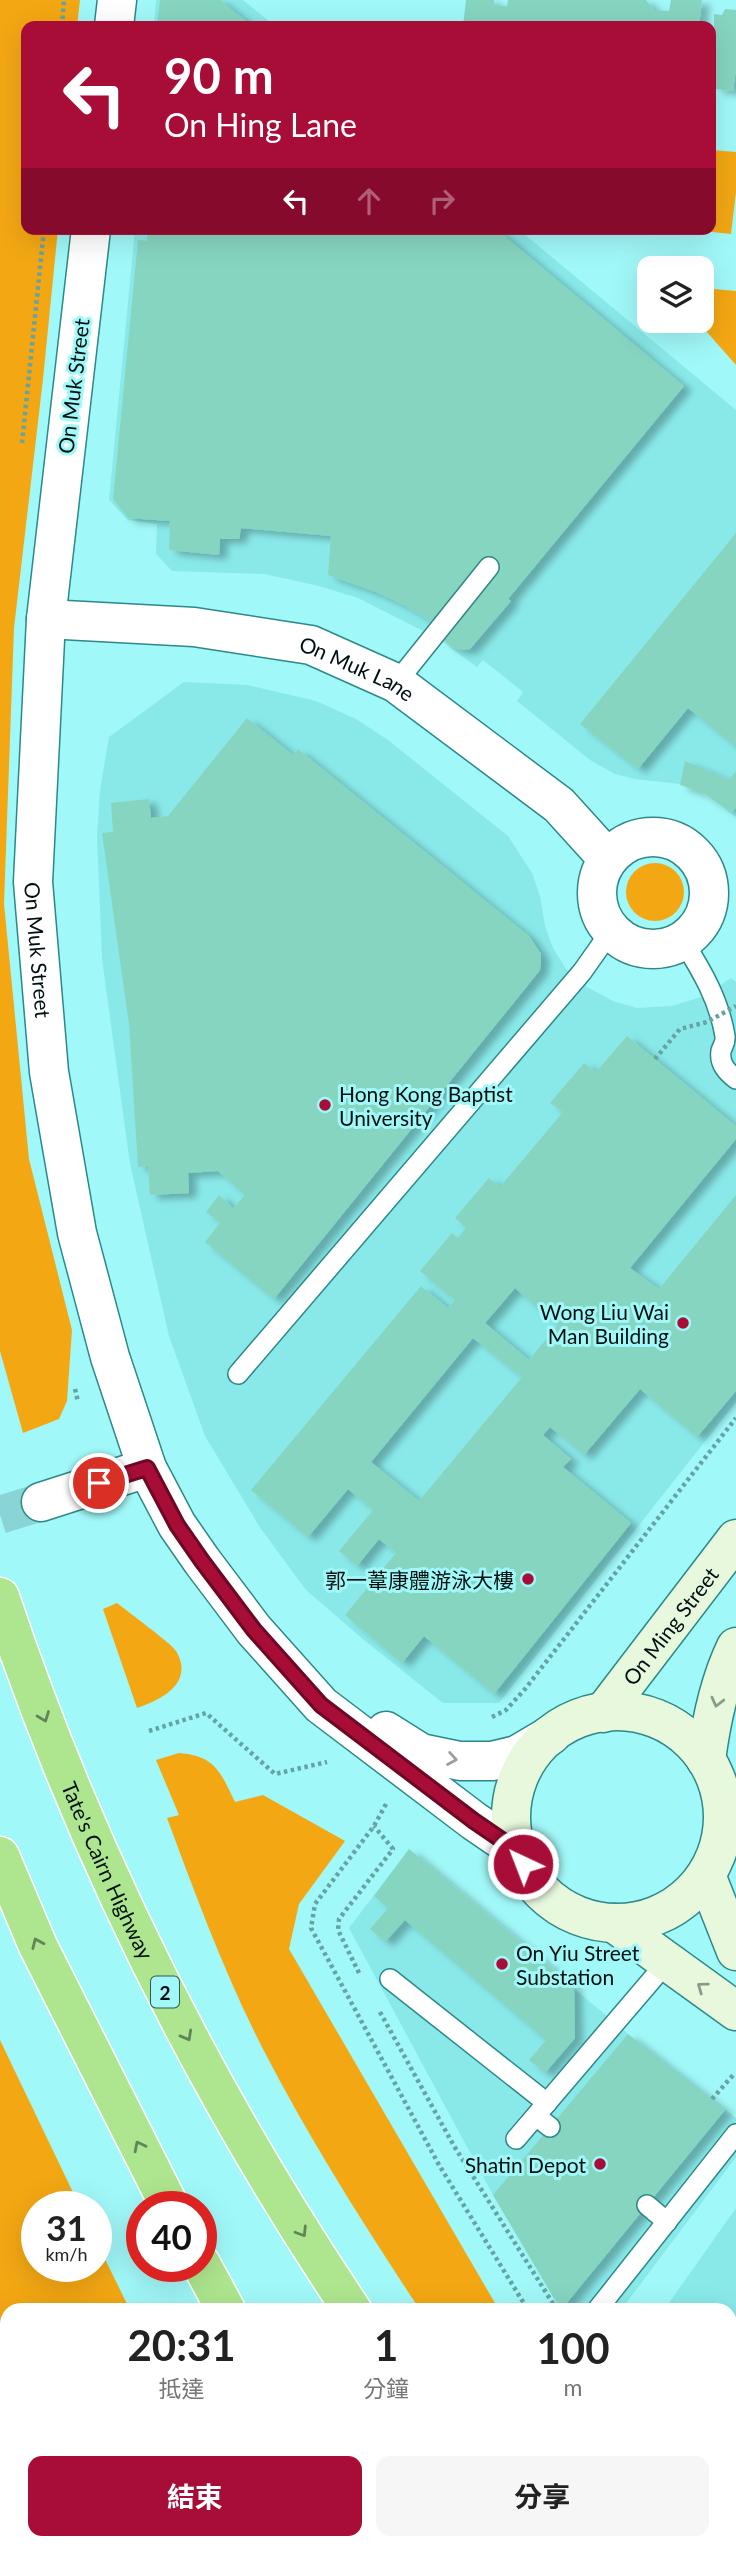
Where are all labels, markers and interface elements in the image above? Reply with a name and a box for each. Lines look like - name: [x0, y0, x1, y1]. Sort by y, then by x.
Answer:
- text: 90 m: [164, 46, 274, 104]
- icon: left: [49, 49, 140, 140]
- text: On Hing Lane: [164, 105, 357, 144]
- icon: left: [277, 182, 315, 220]
- icon: ahead: [350, 182, 388, 220]
- icon: right: [423, 182, 461, 220]
- map controls: [637, 256, 714, 333]
- button: layers: [637, 256, 714, 333]
- street label: On Muk Street: [52, 316, 94, 455]
- street label: On Muk Lane: [298, 631, 420, 705]
- street label: On Muk Street: [21, 881, 57, 1019]
- place label: Hong Kong Baptist University: [339, 1081, 513, 1130]
- marker: Hong Kong Baptist University: [317, 1097, 333, 1113]
- place label: Wong Liu Wai Man Building: [540, 1299, 669, 1348]
- marker: Wong Liu Wai Man Building: [675, 1315, 691, 1331]
- pin: [69, 1453, 129, 1513]
- icon: arrive: [80, 1464, 118, 1502]
- street label: On Ming Street: [617, 1561, 723, 1689]
- place label: 郭一葦康體游泳大樓: [325, 1567, 514, 1592]
- marker: 郭一葦康體游泳大樓: [520, 1571, 536, 1587]
- one-way arrow: [711, 1696, 725, 1708]
- one-way arrow: [35, 1710, 49, 1722]
- one-way arrow: [446, 1751, 458, 1766]
- street label: Tate's Cairn Highway: [58, 1778, 160, 1963]
- position arrow: [486, 1827, 560, 1901]
- one-way arrow: [31, 1938, 45, 1950]
- place label: On Yiu Street Substation: [516, 1940, 640, 1989]
- marker: On Yiu Street Substation: [494, 1956, 510, 1972]
- road number: 2: [151, 1976, 179, 2008]
- one-way arrow: [697, 1982, 709, 1995]
- one-way arrow: [179, 2029, 192, 2041]
- one-way arrow: [133, 2141, 147, 2153]
- place label: Shatin Depot: [465, 2152, 586, 2177]
- marker: Shatin Depot: [592, 2156, 608, 2172]
- speed limit sign: 40: [126, 2191, 217, 2282]
- text: 31: [46, 2206, 87, 2248]
- one-way arrow: [294, 2224, 307, 2237]
- text: km/h: [45, 2243, 88, 2265]
- text: 20:31: [127, 2320, 236, 2370]
- text: 1: [374, 2320, 398, 2370]
- text: 100: [536, 2323, 610, 2373]
- text: m: [564, 2373, 582, 2401]
- text: 抵達: [159, 2374, 205, 2402]
- text: 分鐘: [363, 2374, 409, 2402]
- button: 結束: [28, 2456, 362, 2536]
- button: 分享: [376, 2456, 709, 2536]

